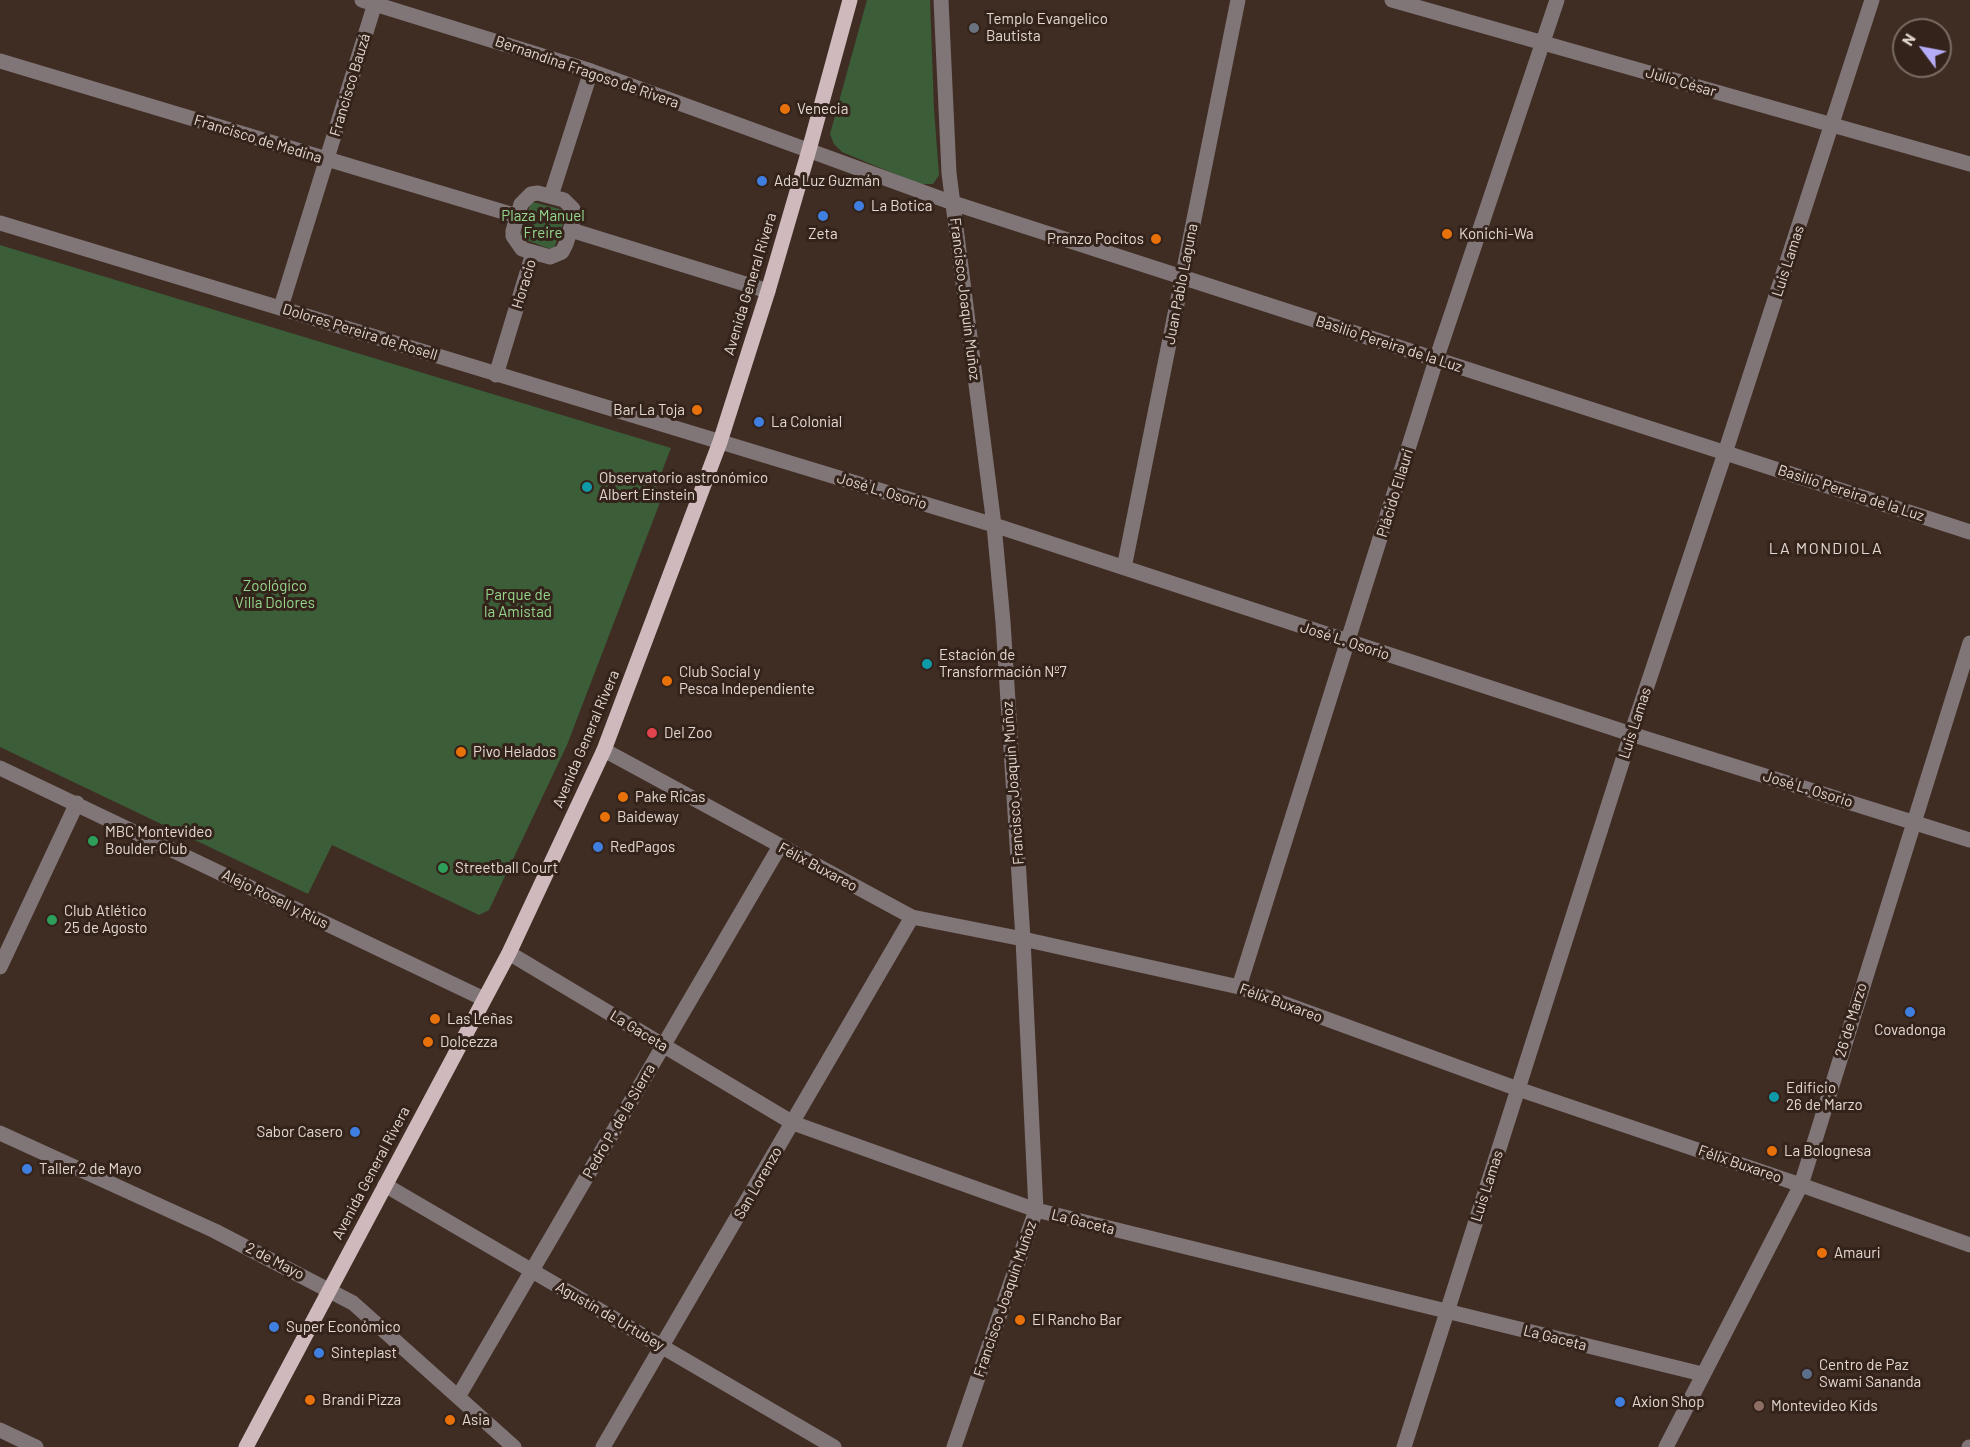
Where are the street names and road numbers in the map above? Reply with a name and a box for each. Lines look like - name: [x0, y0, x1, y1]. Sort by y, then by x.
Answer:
- street label: Francisco Bauzá: [326, 31, 374, 139]
- street label: Bernandina Fragoso de Rivera: [493, 32, 681, 112]
- street label: Julio César: [1644, 63, 1718, 101]
- street label: Francisco de Medina: [192, 111, 324, 167]
- street label: Avenida General Rivera: [720, 211, 780, 357]
- street label: Francisco Joaquín Muñoz: [946, 217, 984, 381]
- street label: Juan Pablo Laguna: [1160, 222, 1202, 346]
- street label: Luis Lamas: [1768, 223, 1808, 299]
- street label: Horacio: [508, 257, 540, 311]
- street label: Dolores Pereira de Rosell: [280, 300, 440, 364]
- street label: Basilio Pereira de la Luz: [1314, 312, 1464, 376]
- street label: Plácido Ellauri: [1373, 446, 1417, 540]
- street label: Basilio Pereira de la Luz: [1776, 461, 1926, 525]
- street label: José L. Osorio: [835, 469, 929, 513]
- street label: José L. Osorio: [1298, 618, 1392, 664]
- street label: Avenida General Rivera: [549, 667, 623, 811]
- street label: Luis Lamas: [1615, 685, 1655, 761]
- street label: Francisco Joaquín Muñoz: [998, 701, 1028, 865]
- street label: José L. Osorio: [1761, 767, 1855, 811]
- street label: Félix Buxareo: [775, 839, 861, 895]
- street label: Alejo Rosell y Rius: [219, 865, 331, 933]
- street label: Félix Buxareo: [1237, 980, 1325, 1026]
- street label: 26 de Marzo: [1831, 981, 1871, 1059]
- street label: La Gaceta: [607, 1007, 671, 1055]
- street label: Pedro P. de la Sierra: [579, 1061, 659, 1181]
- street label: Avenida General Rivera: [328, 1103, 414, 1243]
- street label: Félix Buxareo: [1696, 1141, 1784, 1187]
- street label: San Lorenzo: [730, 1144, 786, 1222]
- street label: Luis Lamas: [1467, 1148, 1507, 1224]
- street label: La Gaceta: [1049, 1205, 1117, 1239]
- street label: Francisco Joaquín Muñoz: [970, 1219, 1040, 1379]
- street label: 2 de Mayo: [243, 1239, 307, 1283]
- street label: Agustín de Urtubey: [552, 1278, 668, 1354]
- street label: La Gaceta: [1521, 1321, 1589, 1355]

